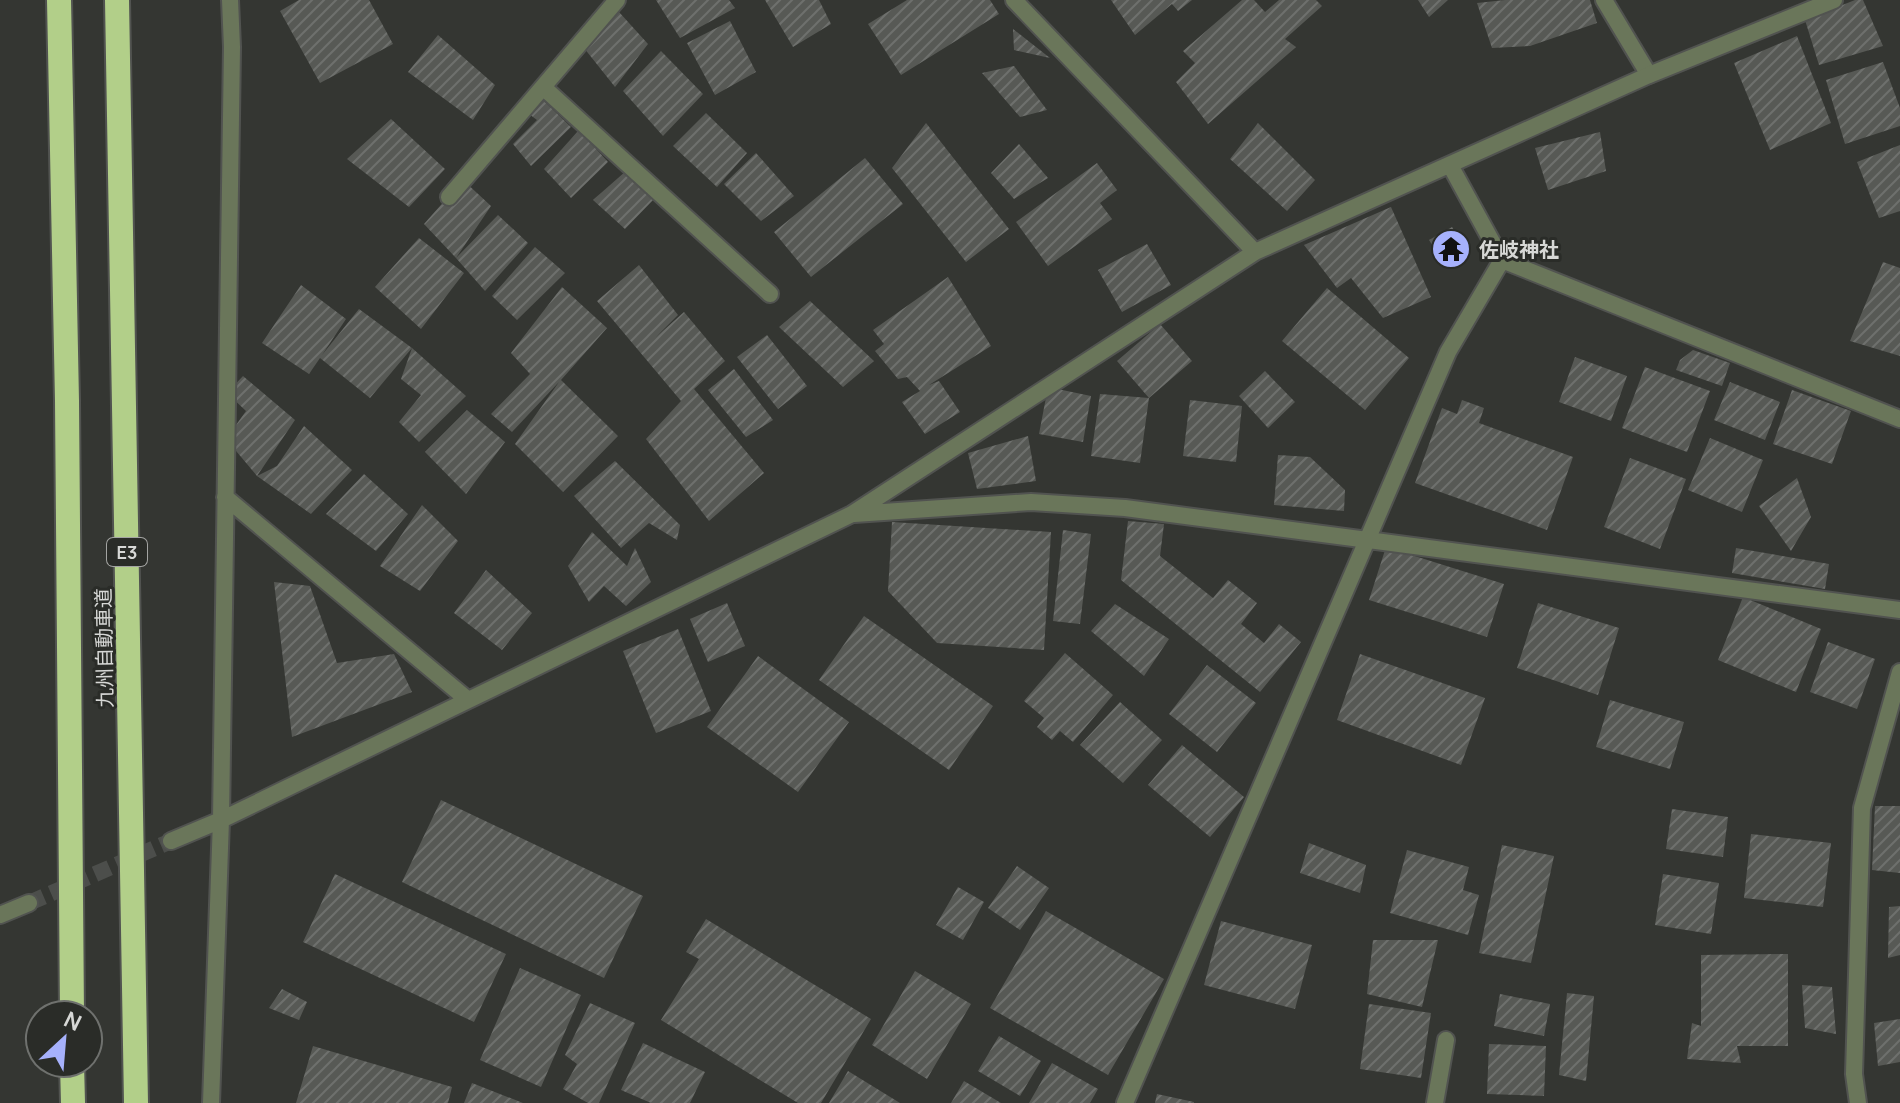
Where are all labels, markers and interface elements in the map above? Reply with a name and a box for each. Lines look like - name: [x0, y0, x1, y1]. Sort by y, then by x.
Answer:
- temple icon: 佐岐神社: [1430, 228, 1472, 270]
- place label: 佐岐神社: [1479, 236, 1559, 263]
- road number: E3: [107, 538, 147, 566]
- street label: 九州自動車道: [89, 588, 119, 708]
- north arrow: [24, 999, 104, 1079]
- text: N: [59, 1004, 86, 1038]

